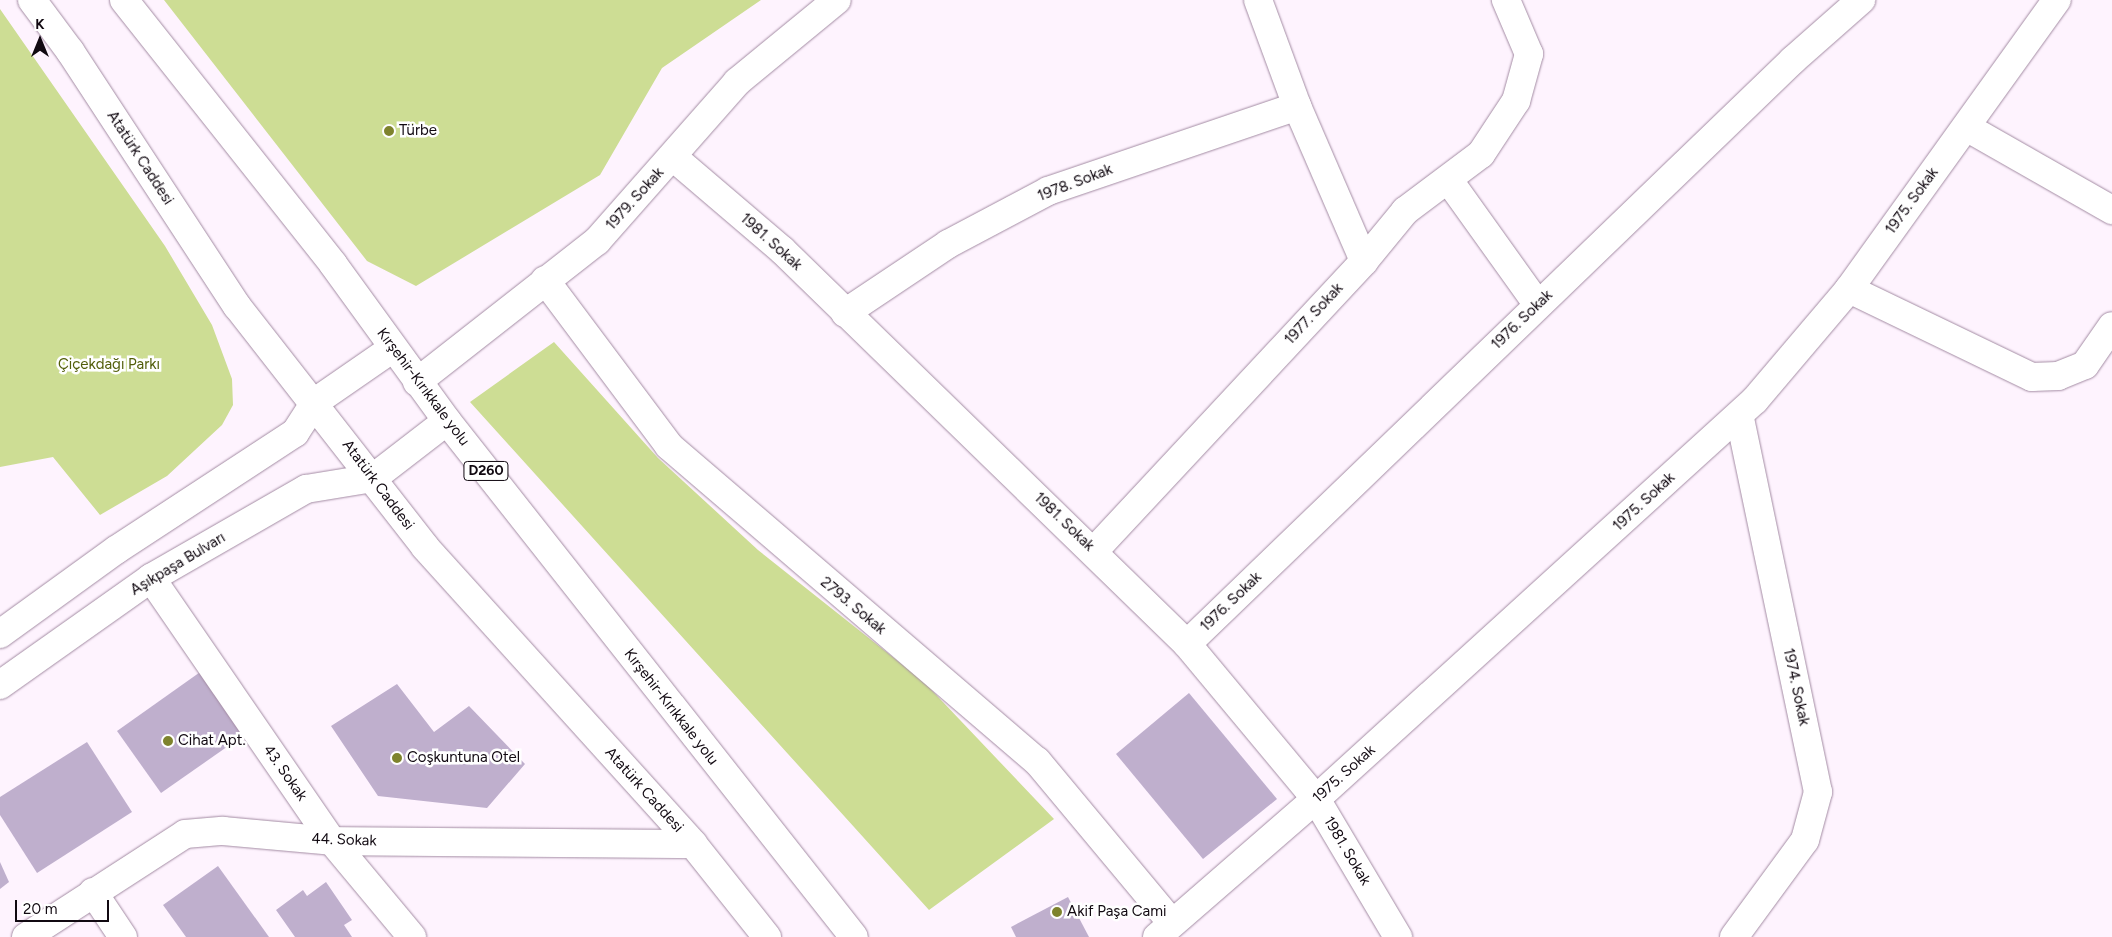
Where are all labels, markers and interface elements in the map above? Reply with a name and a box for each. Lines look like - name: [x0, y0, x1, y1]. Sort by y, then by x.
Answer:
- north arrow: [15, 15, 65, 65]
- text: K: [35, 16, 45, 33]
- street label: Atatürk Caddesi: [103, 108, 177, 208]
- place label: Türbe: [399, 122, 437, 140]
- marker: Türbe: [383, 125, 395, 137]
- street label: 1978. Sokak: [1035, 160, 1115, 206]
- street label: 1979. Sokak: [602, 164, 668, 234]
- street label: 1975. Sokak: [1882, 164, 1942, 238]
- street label: 1981. Sokak: [736, 210, 806, 274]
- street label: 1977. Sokak: [1281, 279, 1347, 349]
- street label: 1976. Sokak: [1488, 286, 1556, 354]
- street label: Kırşehir-Kırıkkale yolu: [373, 325, 473, 449]
- park label: Çiçekdağı Parkı: [58, 356, 160, 374]
- street label: Atatürk Caddesi: [338, 436, 418, 534]
- road number: D260: [462, 460, 510, 482]
- street label: 1975. Sokak: [1609, 469, 1679, 535]
- street label: 1981. Sokak: [1030, 489, 1098, 555]
- street label: Aşıkpaşa Bulvarı: [127, 529, 229, 599]
- street label: 1976. Sokak: [1197, 568, 1265, 636]
- street label: 2793. Sokak: [817, 573, 889, 639]
- street label: Kırşehir-Kırıkkale yolu: [620, 645, 722, 769]
- street label: 1974. Sokak: [1779, 647, 1813, 727]
- place label: Cihat Apt.: [178, 732, 245, 750]
- marker: Cihat Apt.: [162, 735, 174, 747]
- street label: 1975. Sokak: [1309, 741, 1379, 807]
- street label: 43. Sokak: [259, 742, 311, 804]
- street label: Atatürk Caddesi: [601, 744, 687, 836]
- place label: Coşkuntuna Otel: [407, 749, 520, 767]
- marker: Coşkuntuna Otel: [391, 752, 403, 764]
- street label: 1981. Sokak: [1319, 813, 1375, 889]
- street label: 44. Sokak: [311, 830, 377, 850]
- scale bar: [18, 890, 111, 922]
- text: 20 m: [23, 900, 57, 918]
- place label: Akif Paşa Cami: [1067, 903, 1166, 921]
- marker: Akif Paşa Cami: [1051, 906, 1063, 918]

